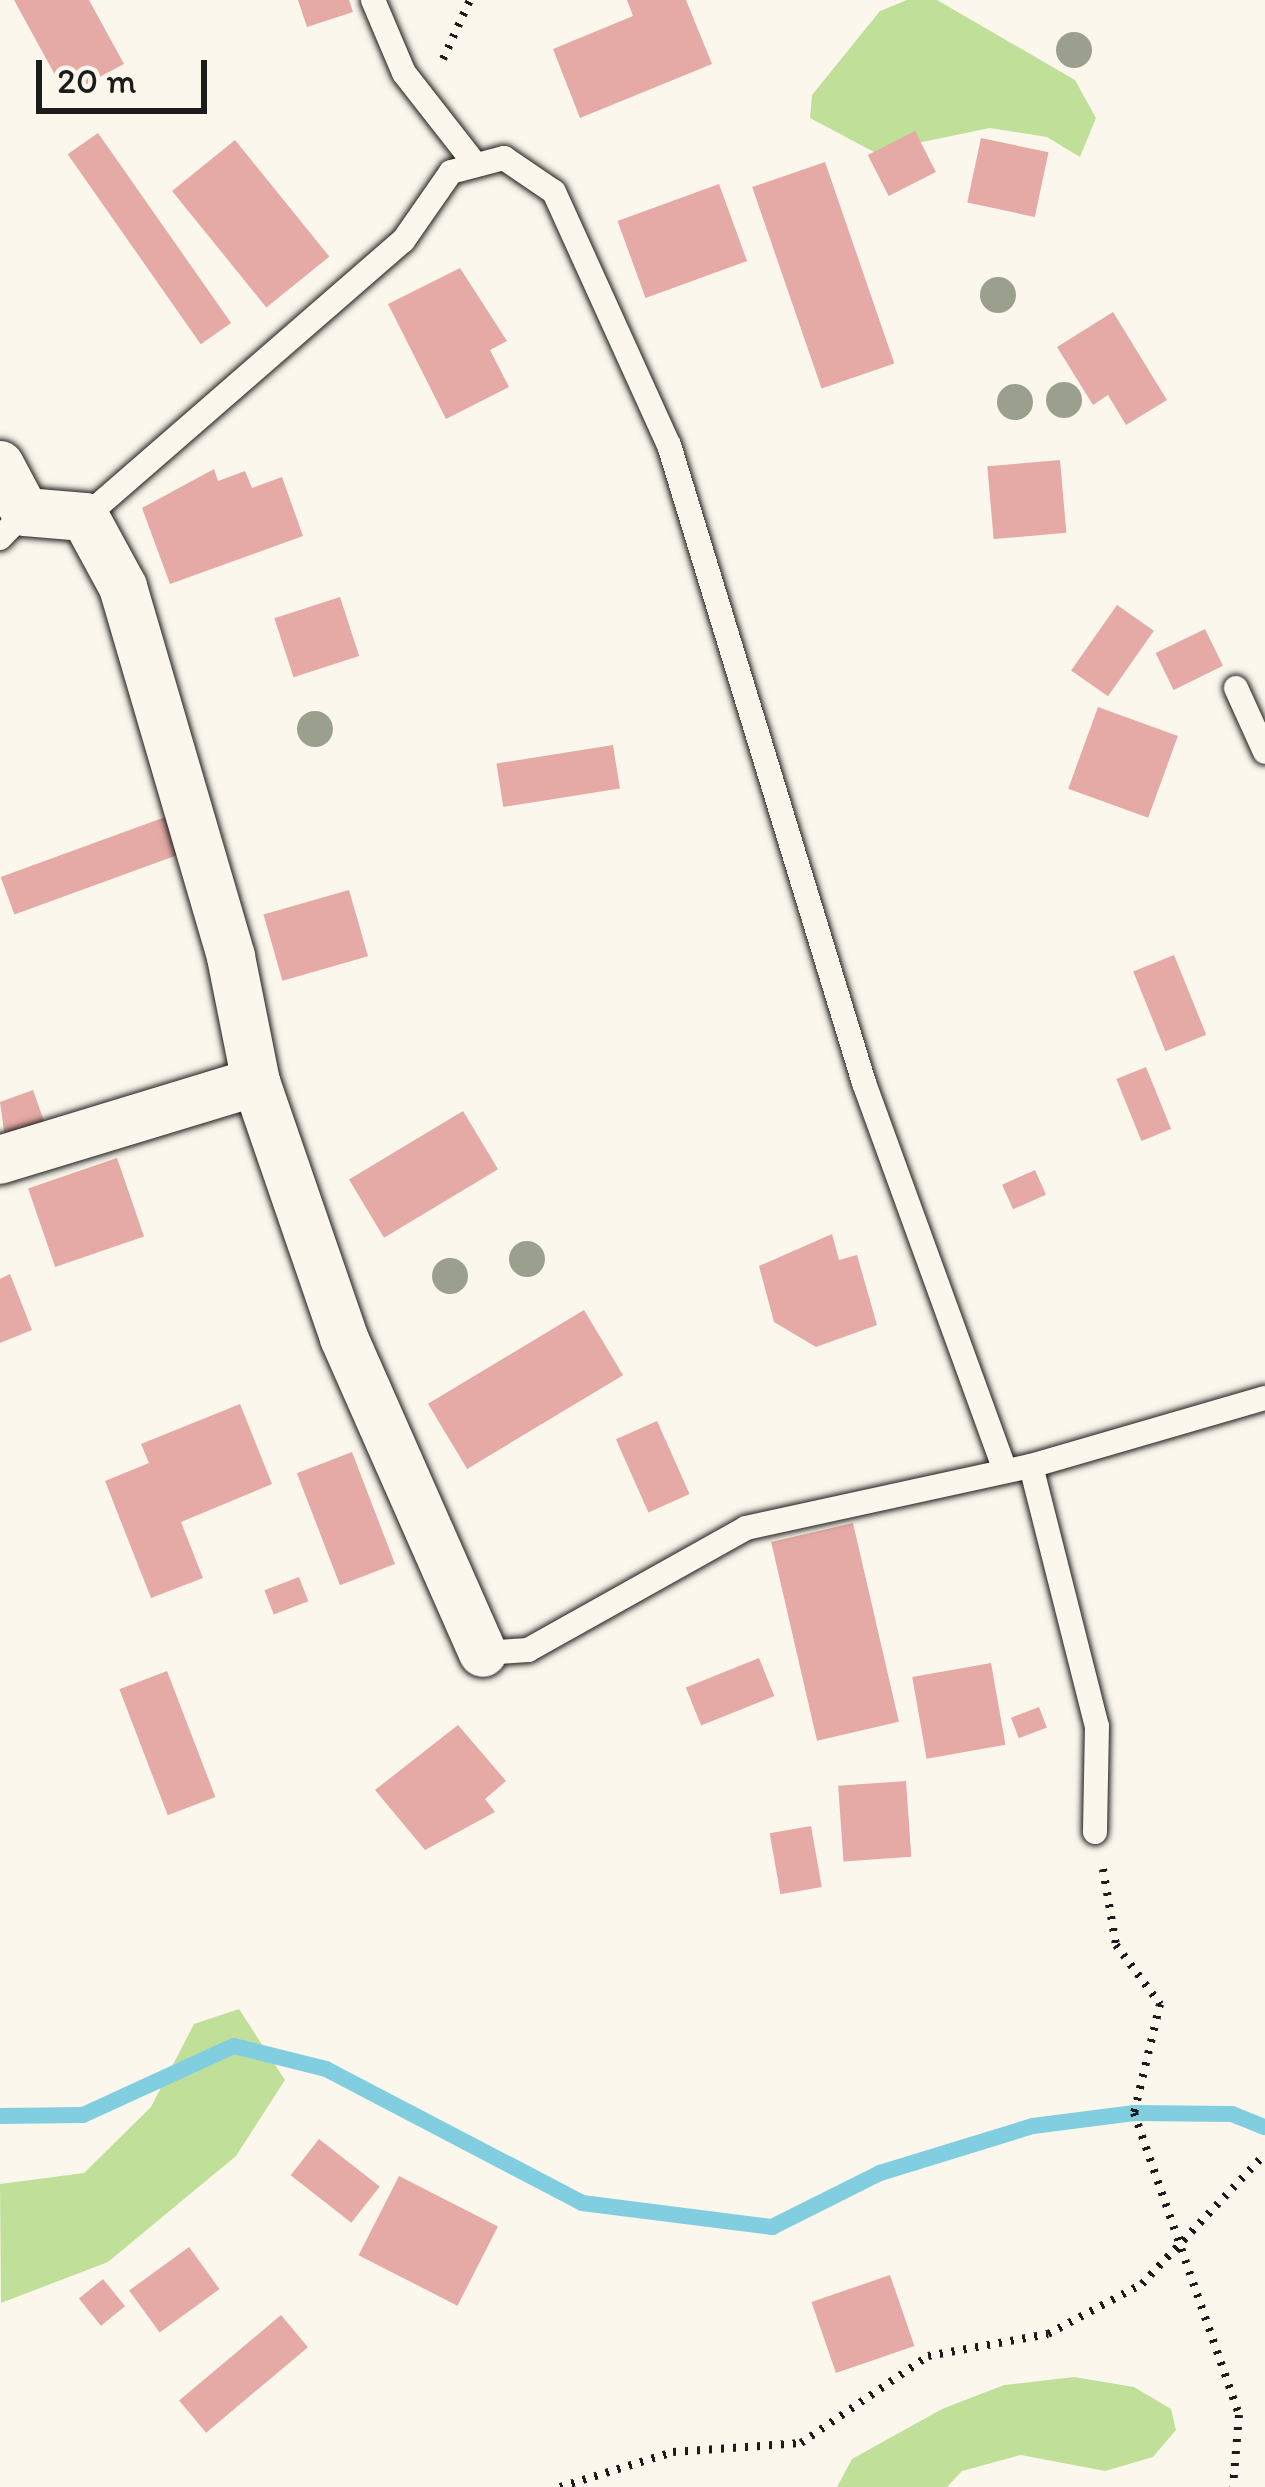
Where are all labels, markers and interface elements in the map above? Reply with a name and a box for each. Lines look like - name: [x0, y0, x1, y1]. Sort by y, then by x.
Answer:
- scale bar: [42, 36, 213, 110]
- text: 20 m: [57, 59, 137, 102]

